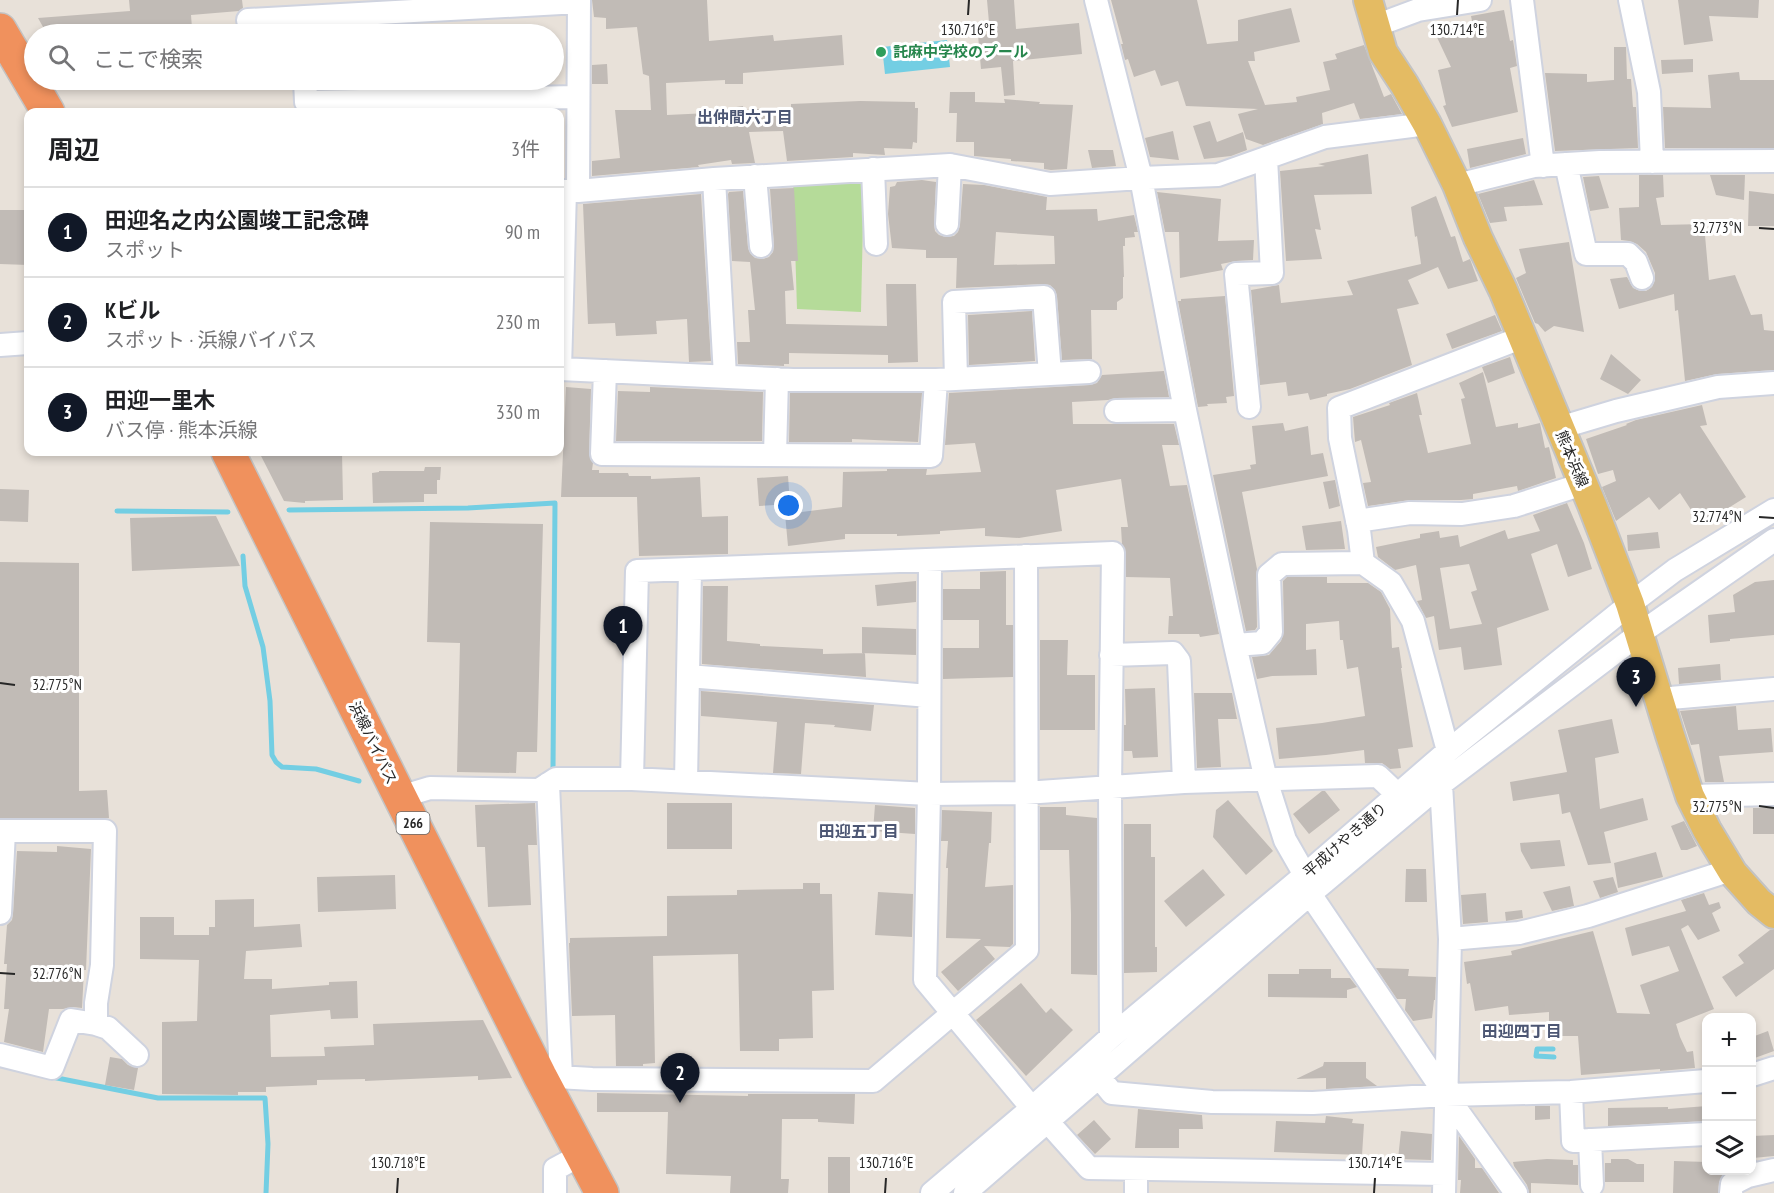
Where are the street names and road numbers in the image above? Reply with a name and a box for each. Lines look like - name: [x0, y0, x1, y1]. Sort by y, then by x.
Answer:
- street label: 熊本浜線: [1552, 427, 1593, 490]
- street label: 浜線バイパス: [345, 698, 402, 787]
- street label: 平成けやき通り: [1299, 798, 1391, 881]
- road number: 266: [396, 812, 430, 834]

